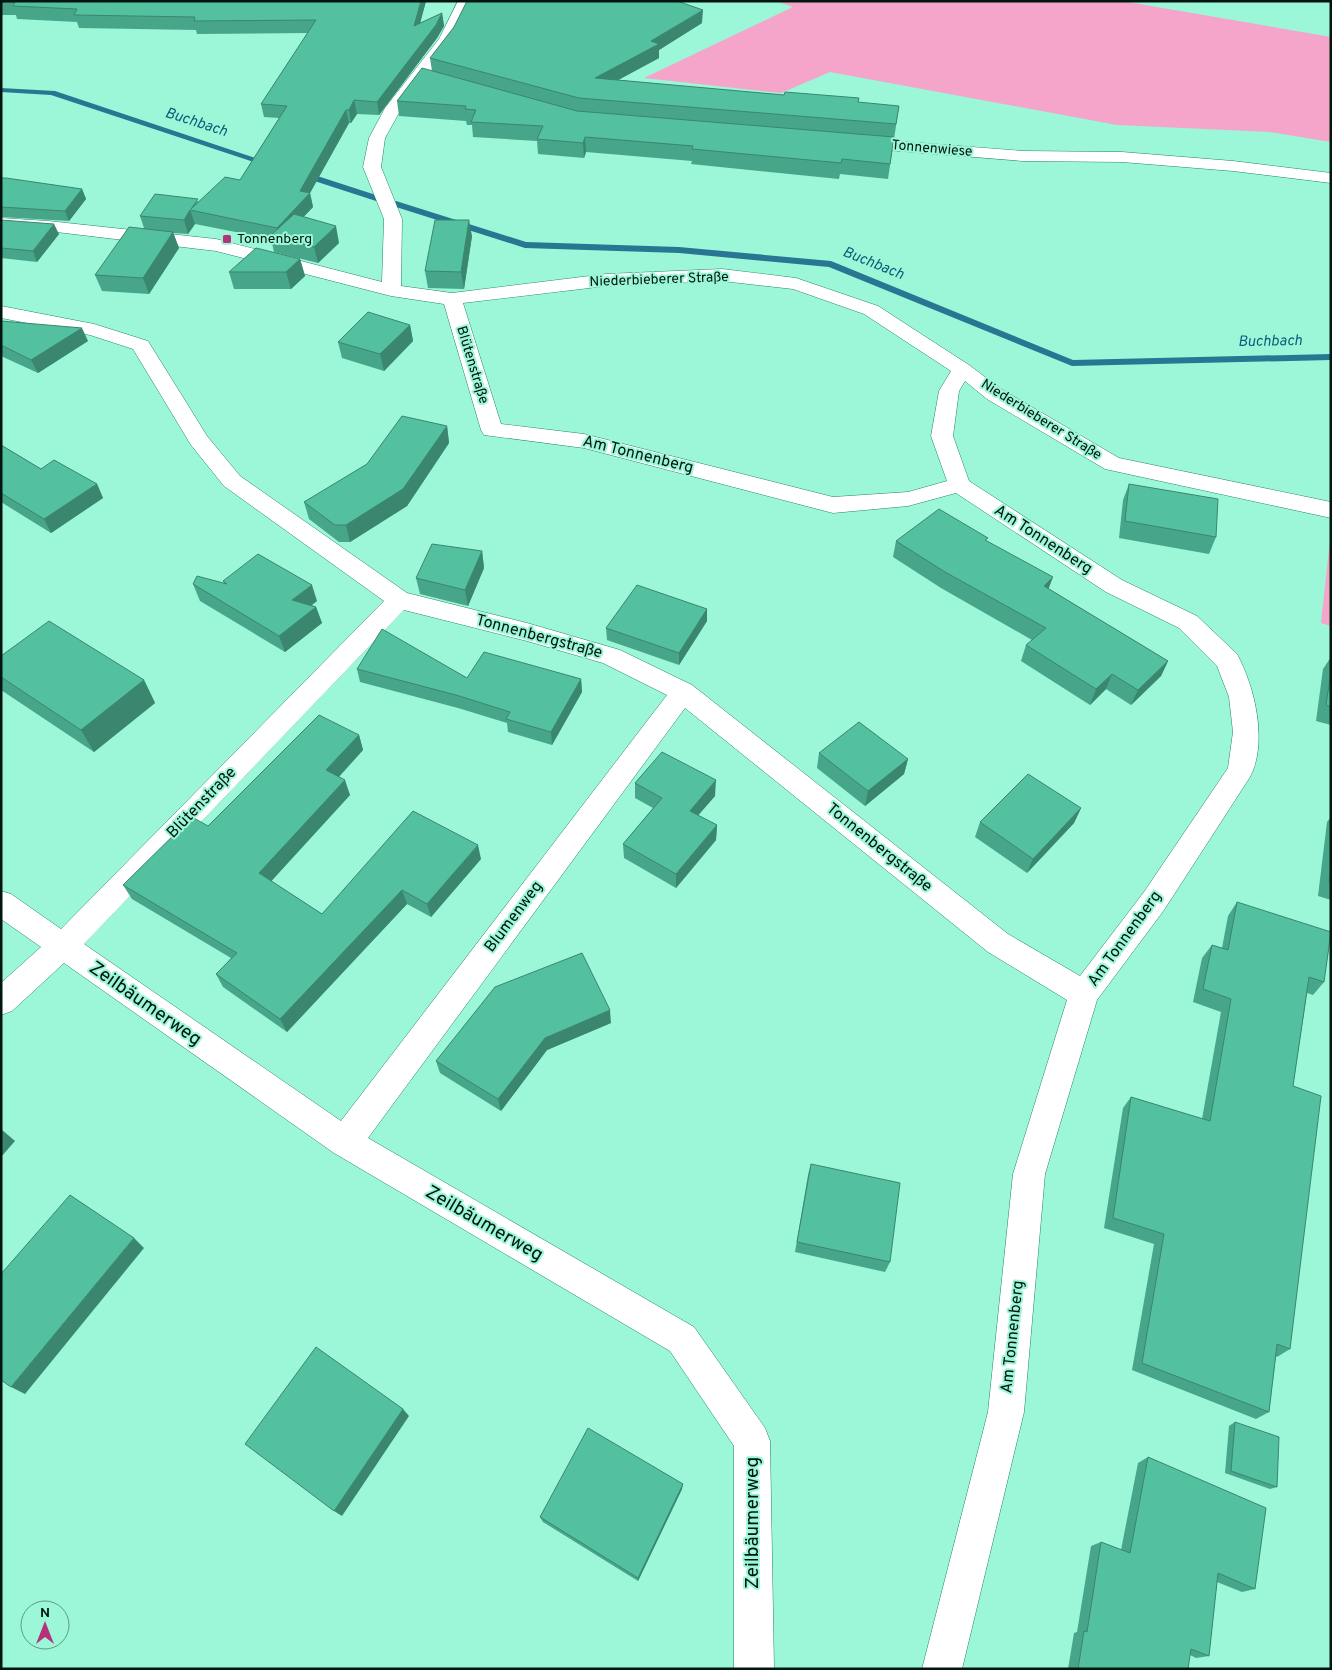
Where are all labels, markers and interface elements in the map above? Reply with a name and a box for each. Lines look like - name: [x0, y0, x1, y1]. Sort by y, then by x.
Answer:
- water label: Buchbach: [162, 104, 230, 142]
- street label: Tonnenwiese: [891, 137, 973, 161]
- place label: Tonnenberg: [237, 231, 312, 248]
- marker: Tonnenberg: [221, 233, 233, 245]
- water label: Buchbach: [840, 243, 906, 285]
- street label: Niederbieberer Straße: [589, 269, 729, 291]
- street label: Blütenstraße: [452, 324, 492, 406]
- water label: Buchbach: [1238, 332, 1302, 352]
- street label: Niederbieberer Straße: [977, 376, 1105, 464]
- street label: Am Tonnenberg: [581, 432, 695, 478]
- street label: Am Tonnenberg: [990, 501, 1096, 579]
- street label: Tonnenbergstraße: [473, 610, 605, 664]
- street label: Blütenstraße: [163, 763, 241, 843]
- street label: Tonnenbergstraße: [822, 799, 936, 897]
- street label: Blumenweg: [481, 877, 547, 957]
- street label: Am Tonnenberg: [1084, 887, 1166, 991]
- street label: Zeilbäumerweg: [84, 956, 206, 1052]
- street label: Zeilbäumerweg: [421, 1181, 547, 1267]
- street label: Am Tonnenberg: [997, 1280, 1029, 1394]
- street label: Zeilbäumerweg: [741, 1457, 765, 1589]
- north arrow: [20, 1600, 70, 1650]
- text: N: [40, 1605, 50, 1622]

